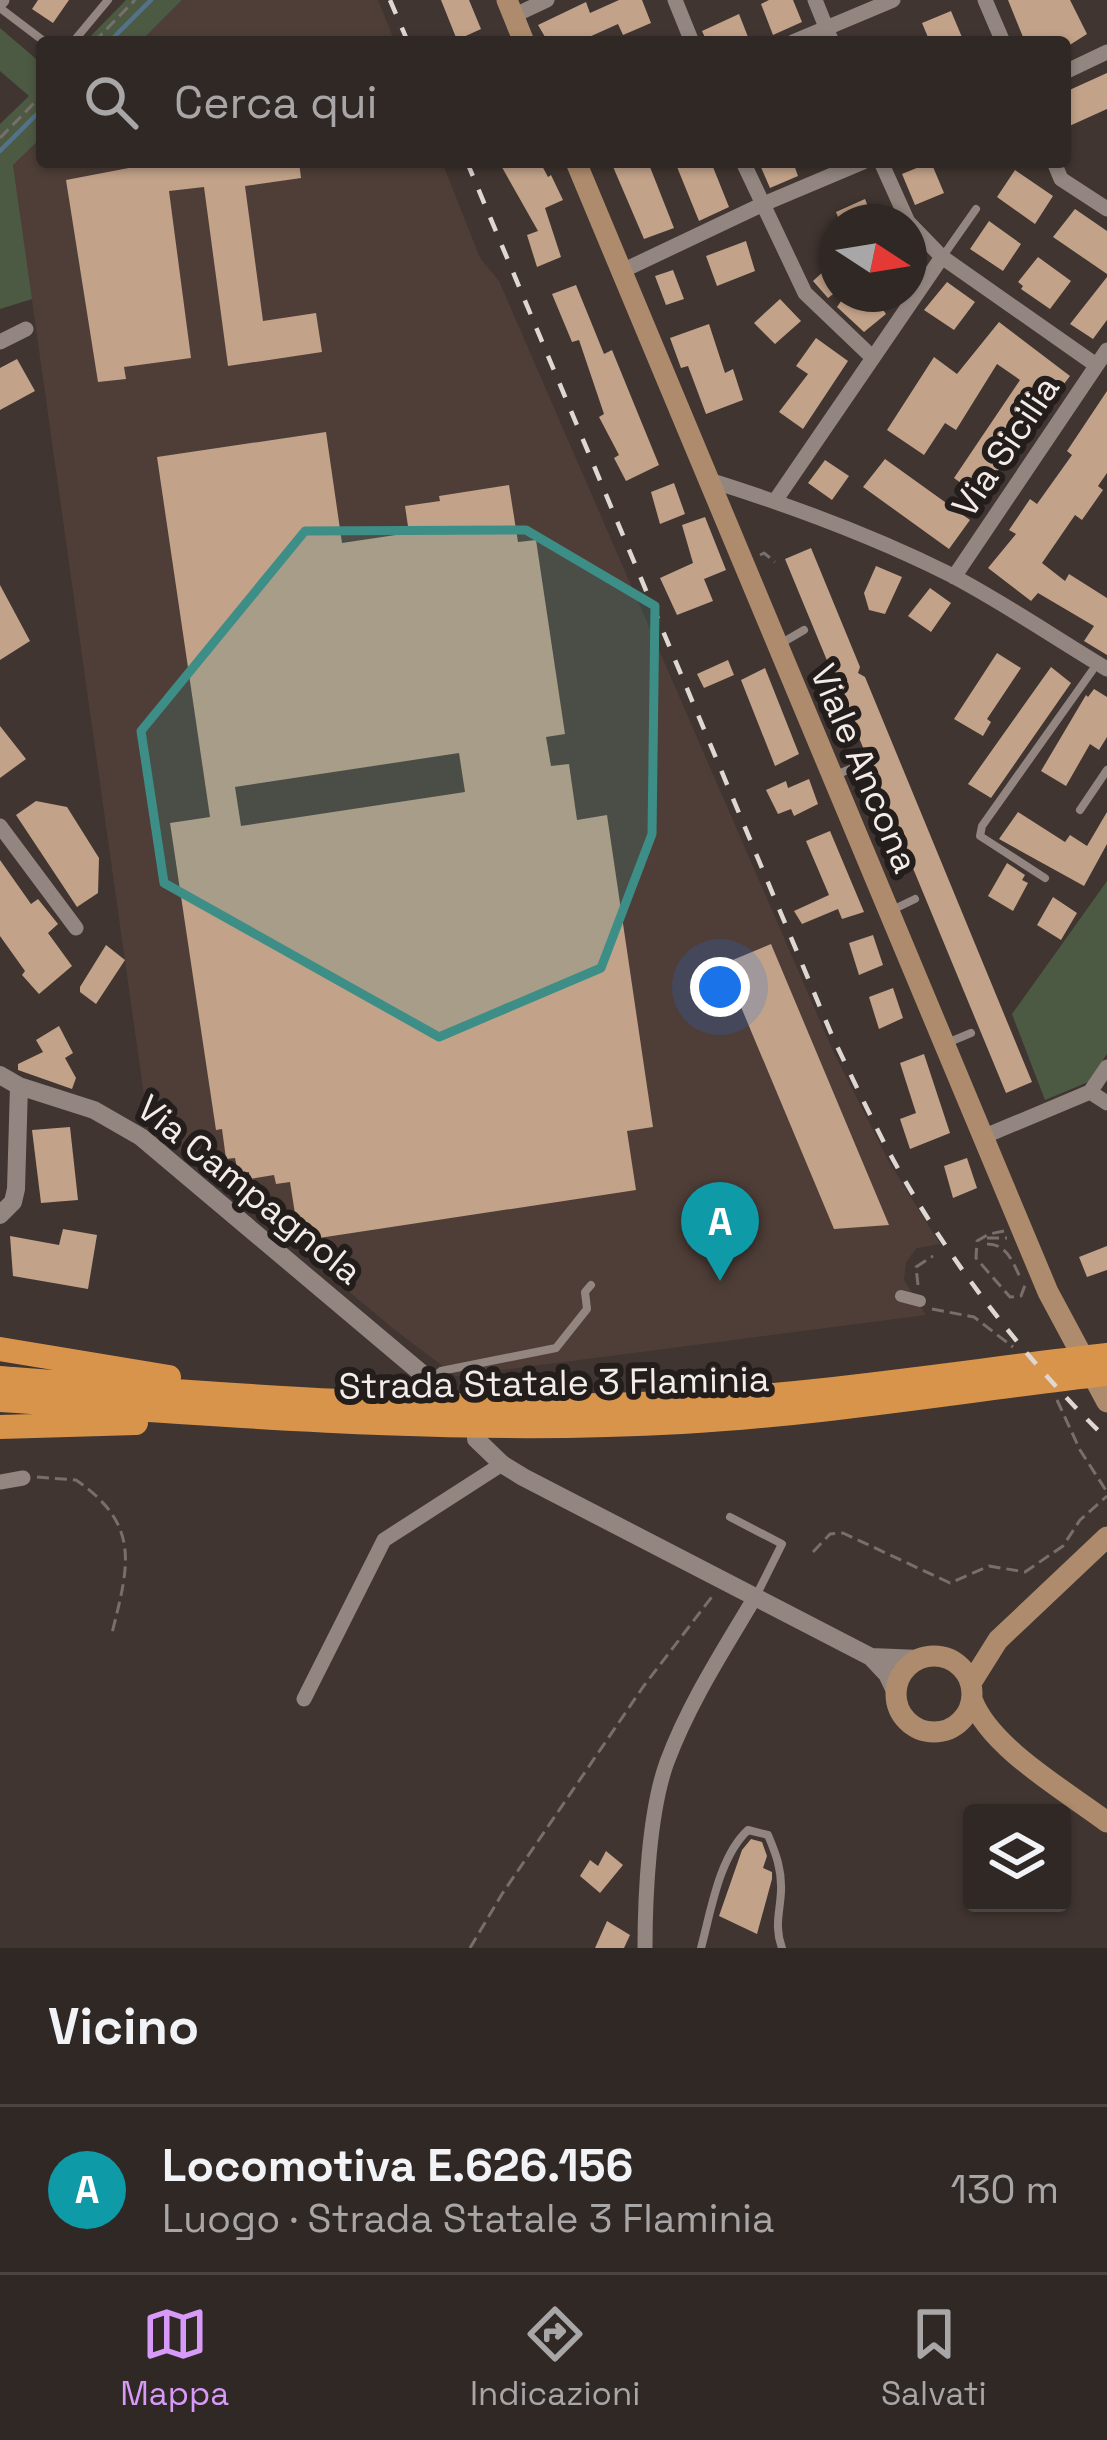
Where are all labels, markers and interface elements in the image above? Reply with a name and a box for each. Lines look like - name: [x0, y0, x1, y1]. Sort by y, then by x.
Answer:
- search box: [36, 36, 1071, 168]
- icon: search: [78, 69, 144, 135]
- text: Cerca qui: [174, 74, 378, 131]
- north arrow: [819, 204, 927, 312]
- street label: Via Sicilia: [942, 367, 1070, 526]
- street label: Viale Ancona: [800, 657, 929, 880]
- your location: [690, 957, 750, 1017]
- street label: Via Campagnola: [128, 1085, 371, 1295]
- pin: A: [681, 1182, 759, 1281]
- street label: Strada Statale 3 Flaminia: [338, 1356, 770, 1410]
- map controls: [963, 1804, 1071, 1912]
- button: layers: [963, 1804, 1071, 1912]
- text: Vicino: [48, 1994, 199, 2059]
- text: Locomotiva E.626.156: [162, 2137, 633, 2194]
- text: A: [75, 2165, 99, 2214]
- text: 130 m: [951, 2165, 1059, 2214]
- text: Luogo · Strada Statale 3 Flaminia: [162, 2194, 774, 2243]
- tab: Mappa: [120, 2301, 229, 2415]
- tab: Indicazioni: [470, 2301, 640, 2415]
- tab: Salvati: [881, 2301, 987, 2415]

